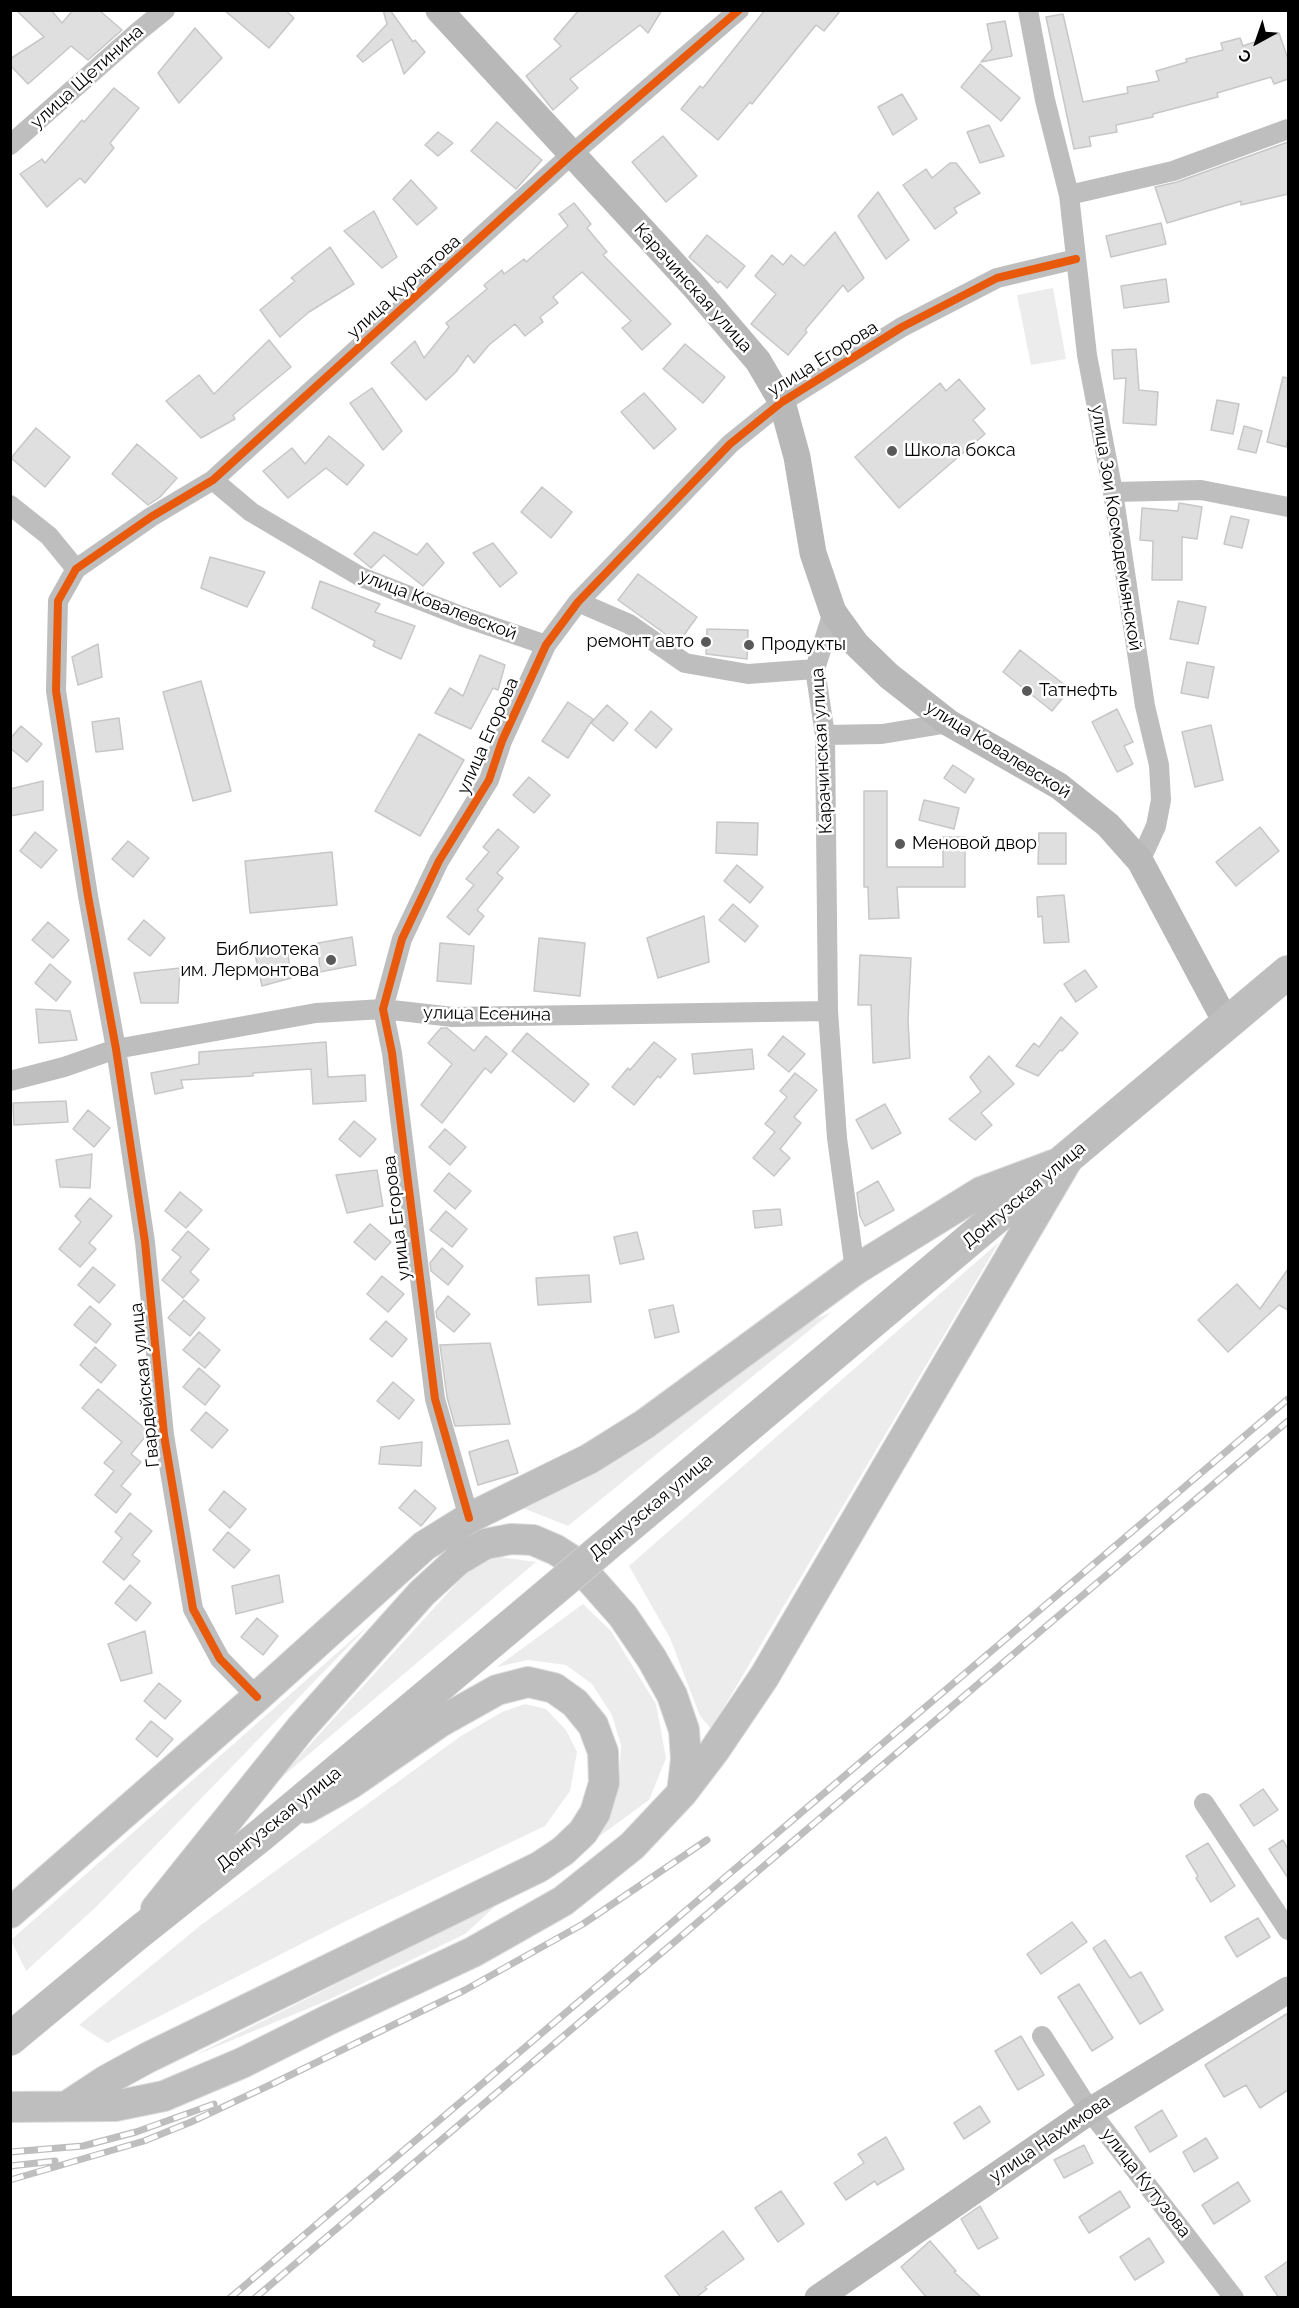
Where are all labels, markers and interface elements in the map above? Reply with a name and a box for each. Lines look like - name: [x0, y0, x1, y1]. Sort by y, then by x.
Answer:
- north arrow: [1227, 12, 1287, 72]
- street label: улица Щетинина: [26, 21, 148, 133]
- text: С: [1235, 45, 1255, 67]
- street label: Карачинская улица: [629, 219, 757, 357]
- street label: улица Курчатова: [343, 231, 465, 343]
- street label: улица Егорова: [764, 317, 882, 401]
- street label: улица Зои Космодемьянской: [1086, 404, 1146, 652]
- place label: Школа бокса: [904, 440, 1016, 462]
- marker: Школа бокса: [885, 444, 899, 458]
- street label: улица Ковалевской: [356, 565, 520, 645]
- place label: ремонт авто: [587, 631, 694, 653]
- place label: Продукты: [761, 634, 846, 656]
- marker: ремонт авто: [699, 635, 713, 649]
- marker: Продукты: [742, 638, 756, 652]
- street label: Карачинская улица: [807, 667, 837, 835]
- street label: улица Егорова: [453, 674, 523, 798]
- place label: Татнефть: [1039, 680, 1117, 702]
- marker: Татнефть: [1020, 684, 1034, 698]
- street label: улица Ковалевской: [921, 697, 1075, 803]
- place label: Меновой двор: [912, 833, 1037, 855]
- marker: Меновой двор: [893, 837, 907, 851]
- place label: Библиотека им. Лермонтова: [180, 939, 319, 982]
- marker: Библиотека им. Лермонтова: [324, 953, 338, 967]
- street label: улица Есенина: [423, 1002, 551, 1026]
- street label: Донгузская улица: [958, 1137, 1090, 1253]
- street label: улица Егорова: [379, 1154, 415, 1282]
- street label: Гвардейская улица: [126, 1302, 164, 1468]
- street label: Донгузская улица: [585, 1449, 717, 1565]
- street label: Донгузская улица: [212, 1762, 346, 1876]
- street label: улица Нахимова: [985, 2091, 1115, 2187]
- street label: улица Кутузова: [1097, 2124, 1195, 2242]

